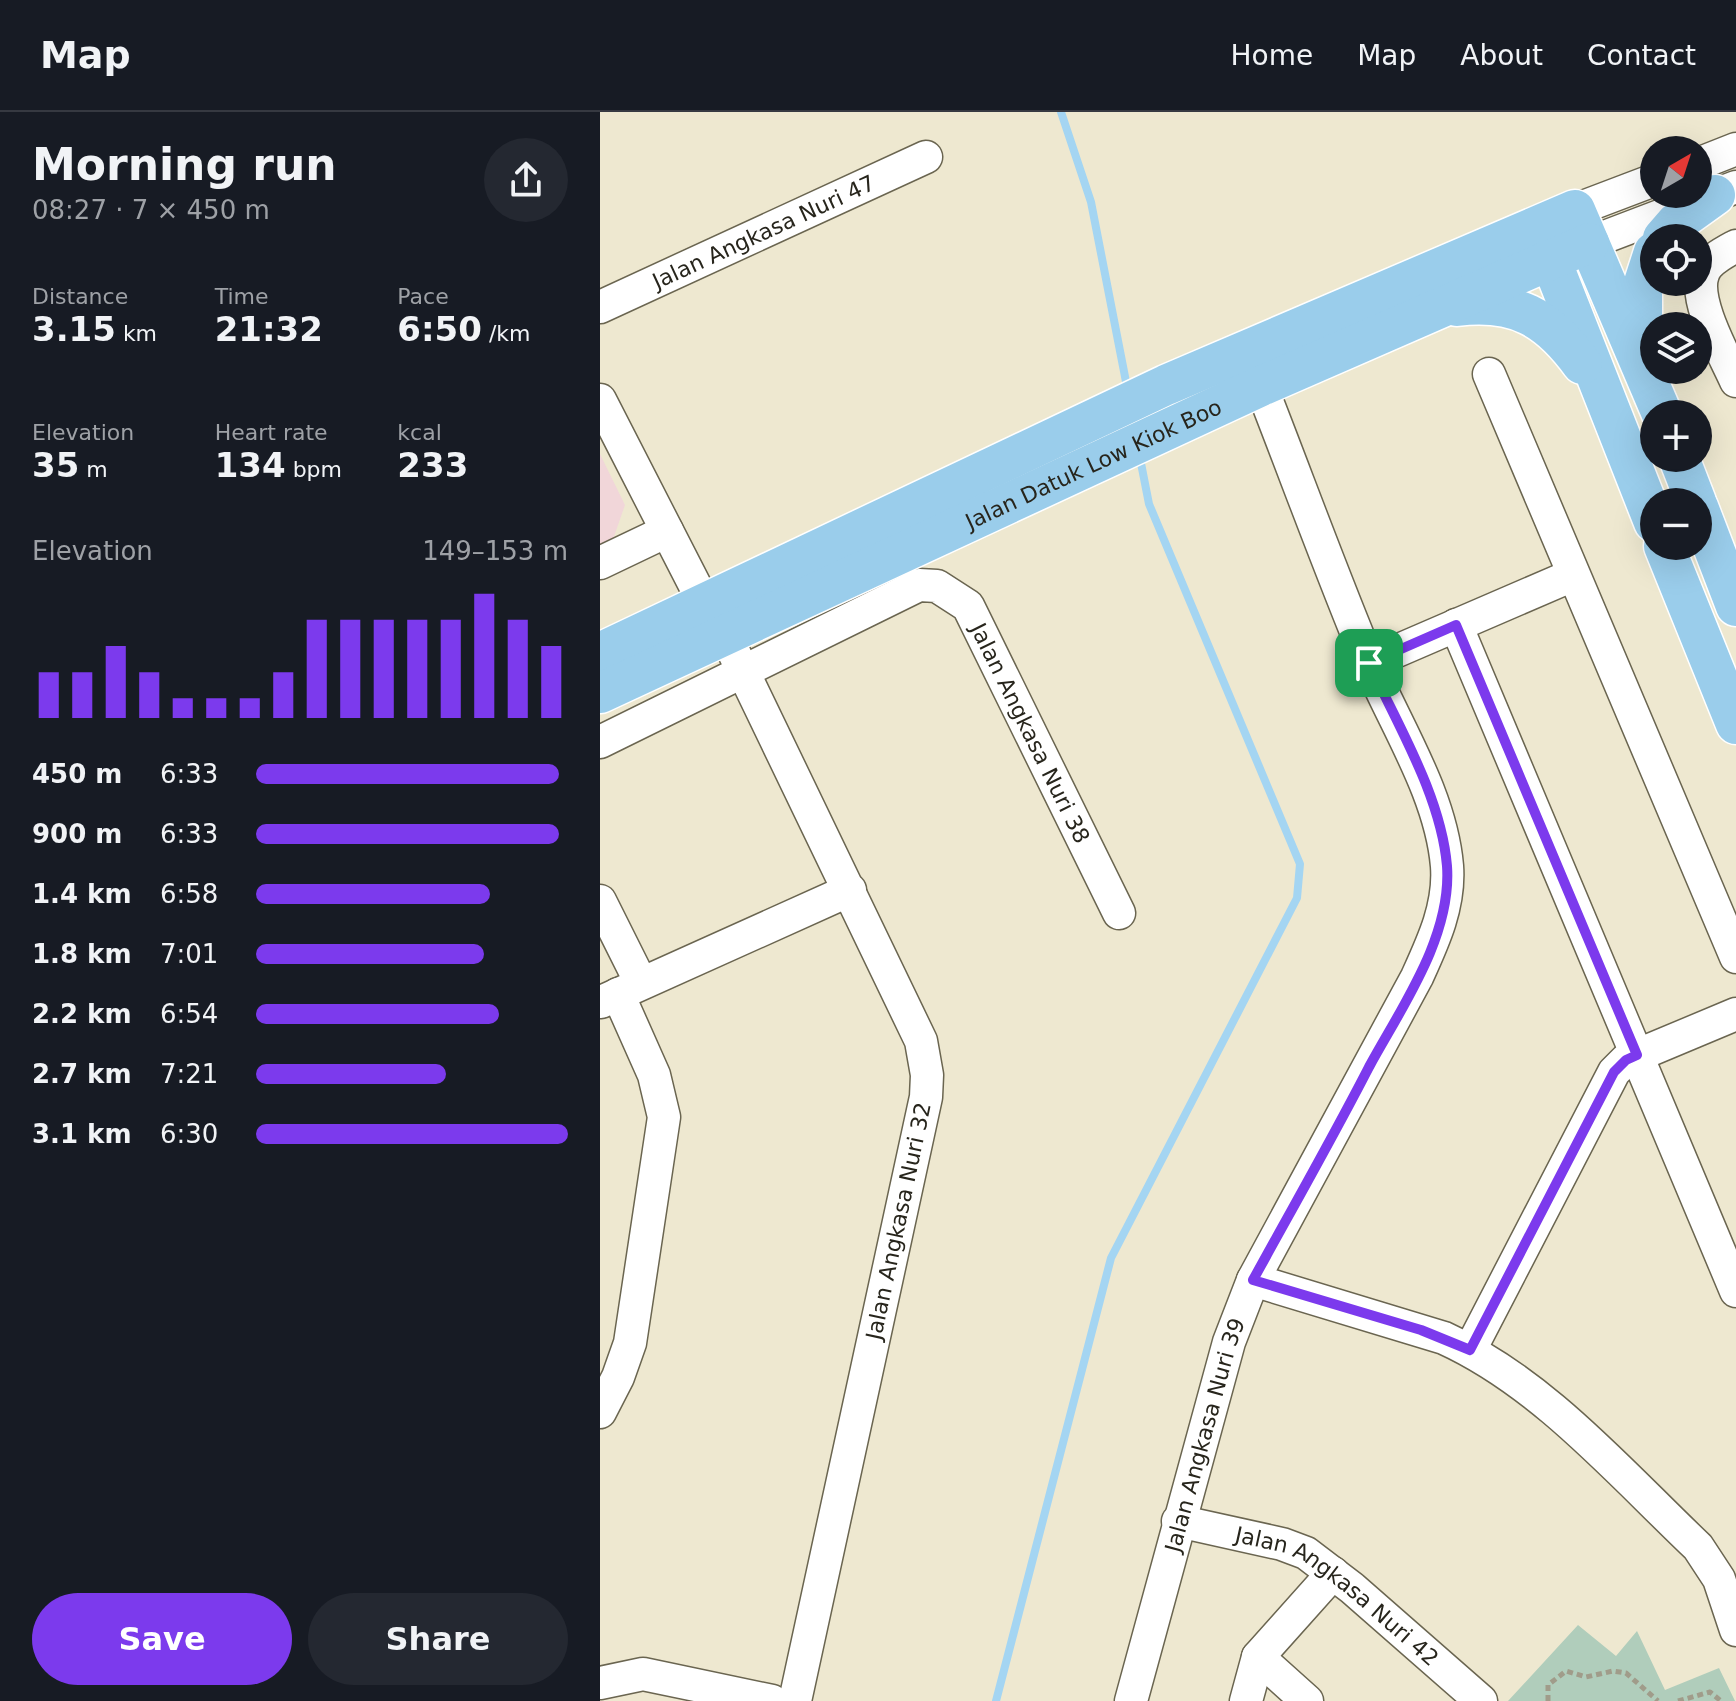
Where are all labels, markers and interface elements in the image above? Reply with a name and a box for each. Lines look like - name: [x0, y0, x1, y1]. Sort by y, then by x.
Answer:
- text: Map: [40, 33, 131, 77]
- text: Home: [1230, 39, 1313, 72]
- text: Map: [1357, 39, 1416, 72]
- text: About: [1460, 39, 1543, 72]
- text: Contact: [1587, 39, 1696, 72]
- north arrow: [1640, 136, 1712, 208]
- map controls: [1640, 136, 1712, 560]
- button: share: [484, 138, 568, 222]
- text: Morning run: [32, 139, 337, 190]
- street label: Jalan Angkasa Nuri 47: [647, 170, 879, 295]
- text: 08:27 · 7 × 450 m: [32, 195, 270, 225]
- button: locate: [1640, 224, 1712, 296]
- text: Distance: [32, 284, 128, 309]
- text: Time: [215, 284, 269, 309]
- text: Pace: [397, 284, 449, 309]
- text: 3.15: [32, 309, 116, 349]
- text: 21:32: [215, 309, 323, 349]
- text: 6:50: [397, 309, 482, 349]
- button: layers: [1640, 312, 1712, 384]
- text: km: [116, 321, 157, 346]
- text: /km: [482, 321, 530, 346]
- street label: Jalan Datuk Low Kiok Boo: [960, 394, 1226, 535]
- button: +: [1640, 400, 1712, 472]
- text: Elevation: [32, 420, 134, 445]
- text: Heart rate: [215, 420, 328, 445]
- text: kcal: [397, 420, 442, 445]
- text: 35: [32, 445, 79, 485]
- text: 134: [215, 445, 286, 485]
- text: 233: [397, 445, 468, 485]
- text: m: [79, 457, 108, 482]
- text: bpm: [286, 457, 342, 482]
- button: −: [1640, 488, 1712, 560]
- text: Elevation: [32, 536, 153, 566]
- text: 149–153 m: [422, 536, 568, 566]
- street label: Jalan Angkasa Nuri 38: [965, 617, 1095, 847]
- pin: [1335, 629, 1403, 697]
- icon: arrive: [1347, 641, 1391, 685]
- text: 450 m: [32, 759, 122, 789]
- text: 6:33: [160, 759, 218, 789]
- text: 900 m: [32, 819, 122, 849]
- text: 6:33: [160, 819, 218, 849]
- text: 1.4 km: [32, 879, 132, 909]
- text: 6:58: [160, 879, 218, 909]
- text: 1.8 km: [32, 939, 132, 969]
- text: 7:01: [160, 939, 218, 969]
- text: 2.2 km: [32, 999, 132, 1029]
- text: 6:54: [160, 999, 218, 1029]
- text: 2.7 km: [32, 1059, 132, 1089]
- text: 7:21: [160, 1059, 218, 1089]
- street label: Jalan Angkasa Nuri 32: [861, 1100, 936, 1344]
- text: 3.1 km: [32, 1119, 132, 1149]
- text: 6:30: [160, 1119, 218, 1149]
- street label: Jalan Angkasa Nuri 39: [1160, 1315, 1250, 1557]
- street label: Jalan Angkasa Nuri 42: [1231, 1522, 1443, 1671]
- button: Save: [32, 1593, 292, 1685]
- button: Share: [308, 1593, 568, 1685]

